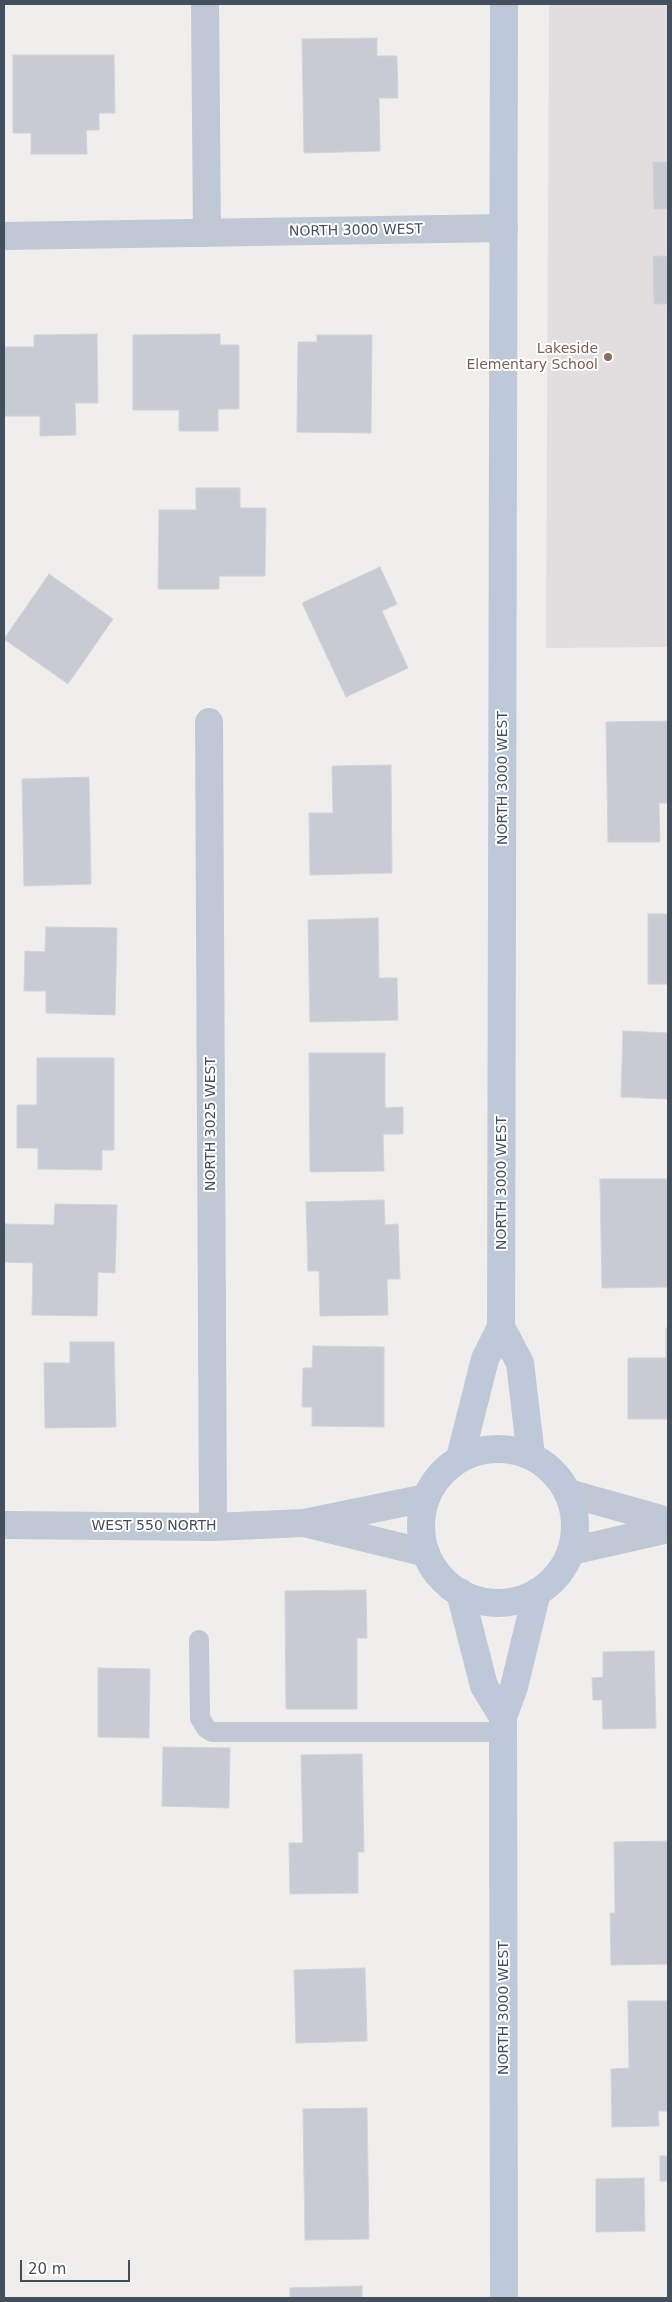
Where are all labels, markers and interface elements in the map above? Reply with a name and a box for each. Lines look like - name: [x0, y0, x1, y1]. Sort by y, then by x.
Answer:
- street label: NORTH 3000 WEST: [289, 221, 423, 241]
- place label: Lakeside Elementary School: [466, 341, 598, 374]
- marker: Lakeside Elementary School: [602, 351, 614, 363]
- street label: NORTH 3000 WEST: [495, 711, 511, 845]
- street label: NORTH 3025 WEST: [203, 1057, 219, 1191]
- street label: NORTH 3000 WEST: [494, 1116, 510, 1250]
- street label: WEST 550 NORTH: [91, 1518, 217, 1534]
- street label: NORTH 3000 WEST: [496, 1941, 512, 2075]
- scale bar: [22, 2250, 132, 2282]
- text: 20 m: [28, 2260, 66, 2278]

